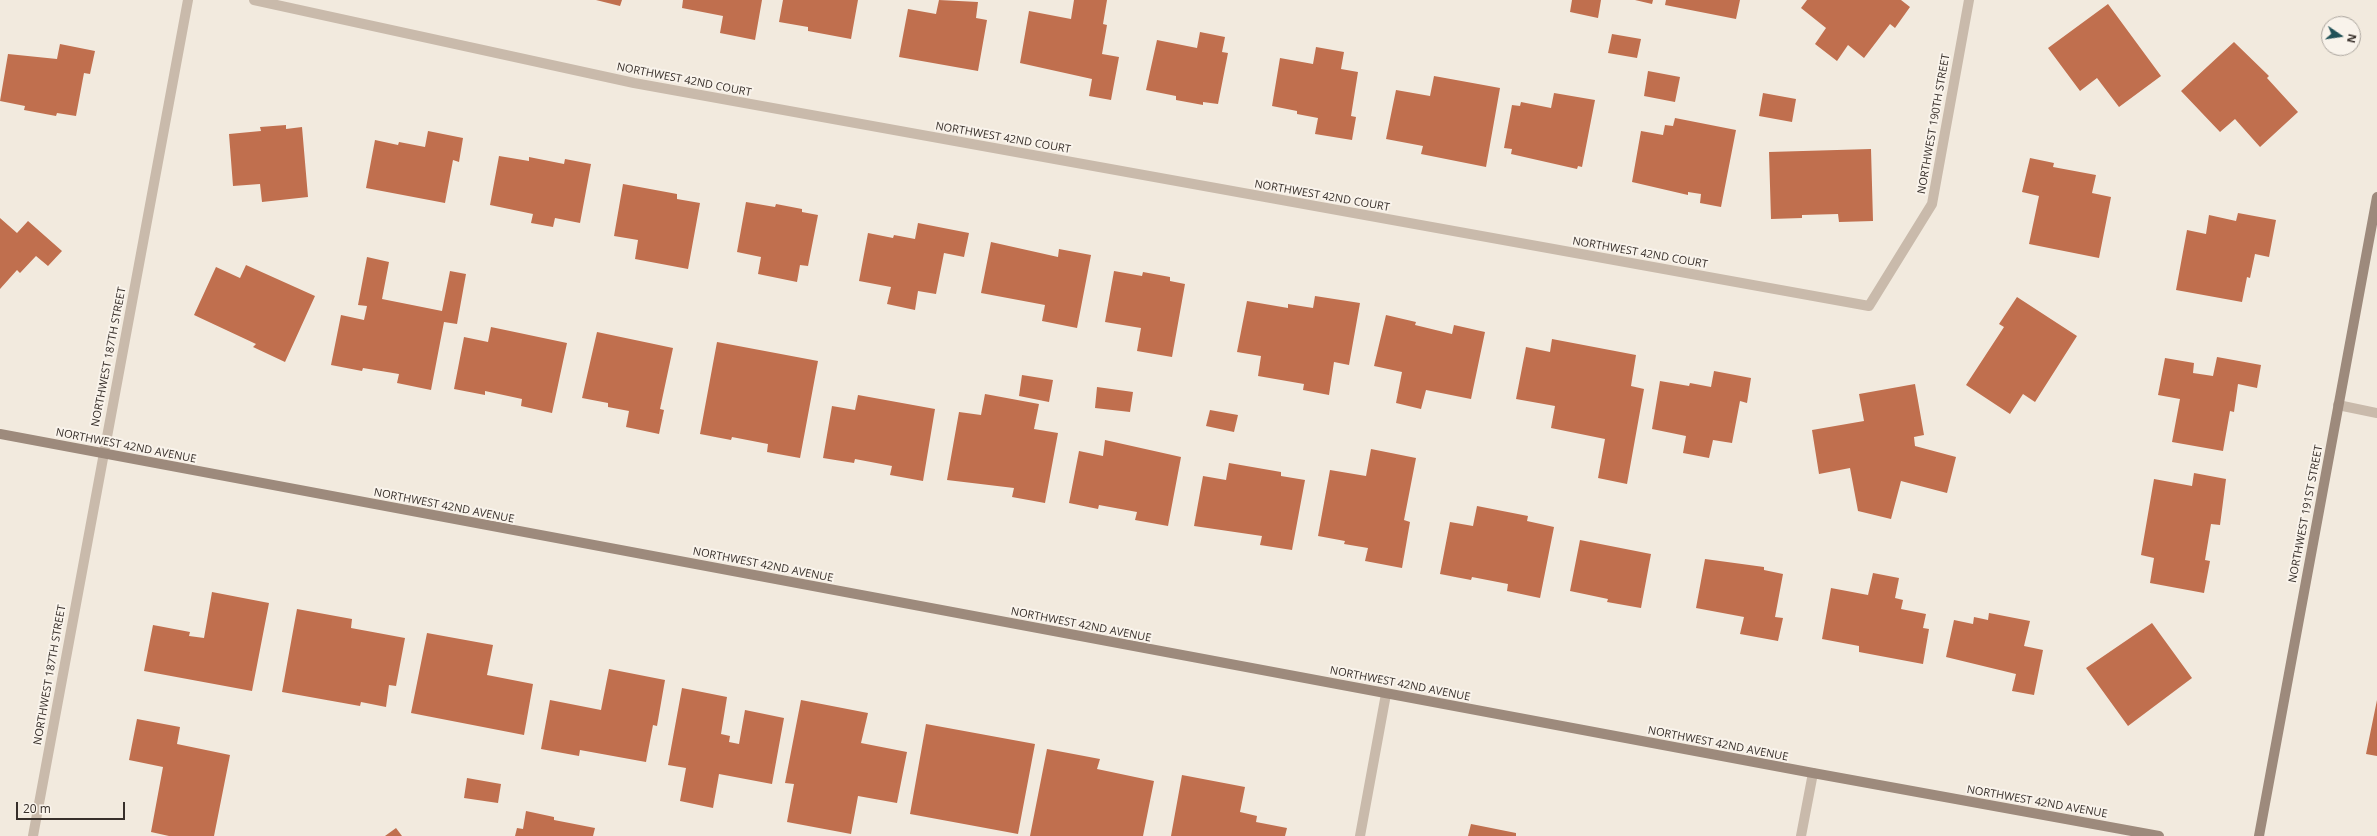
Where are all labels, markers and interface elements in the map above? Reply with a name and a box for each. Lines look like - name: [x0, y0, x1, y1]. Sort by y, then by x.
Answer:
- north arrow: [2321, 16, 2361, 56]
- text: N: [2344, 33, 2361, 45]
- street label: NORTHWEST 190TH STREET: [1915, 53, 1953, 195]
- street label: NORTHWEST 42ND COURT: [615, 60, 753, 100]
- street label: NORTHWEST 42ND COURT: [934, 120, 1072, 156]
- street label: NORTHWEST 42ND COURT: [1253, 178, 1391, 214]
- street label: NORTHWEST 42ND COURT: [1571, 235, 1709, 271]
- street label: NORTHWEST 187TH STREET: [89, 286, 129, 428]
- street label: NORTHWEST 42ND AVENUE: [55, 426, 197, 466]
- street label: NORTHWEST 191ST STREET: [2286, 444, 2326, 584]
- street label: NORTHWEST 42ND AVENUE: [373, 486, 515, 526]
- street label: NORTHWEST 42ND AVENUE: [692, 545, 834, 585]
- street label: NORTHWEST 187TH STREET: [31, 604, 69, 746]
- street label: NORTHWEST 42ND AVENUE: [1010, 605, 1152, 645]
- street label: NORTHWEST 42ND AVENUE: [1329, 664, 1471, 704]
- street label: NORTHWEST 42ND AVENUE: [1647, 724, 1789, 764]
- street label: NORTHWEST 42ND AVENUE: [1966, 783, 2108, 821]
- scale bar: [18, 794, 127, 820]
- text: 20 m: [23, 800, 51, 817]

